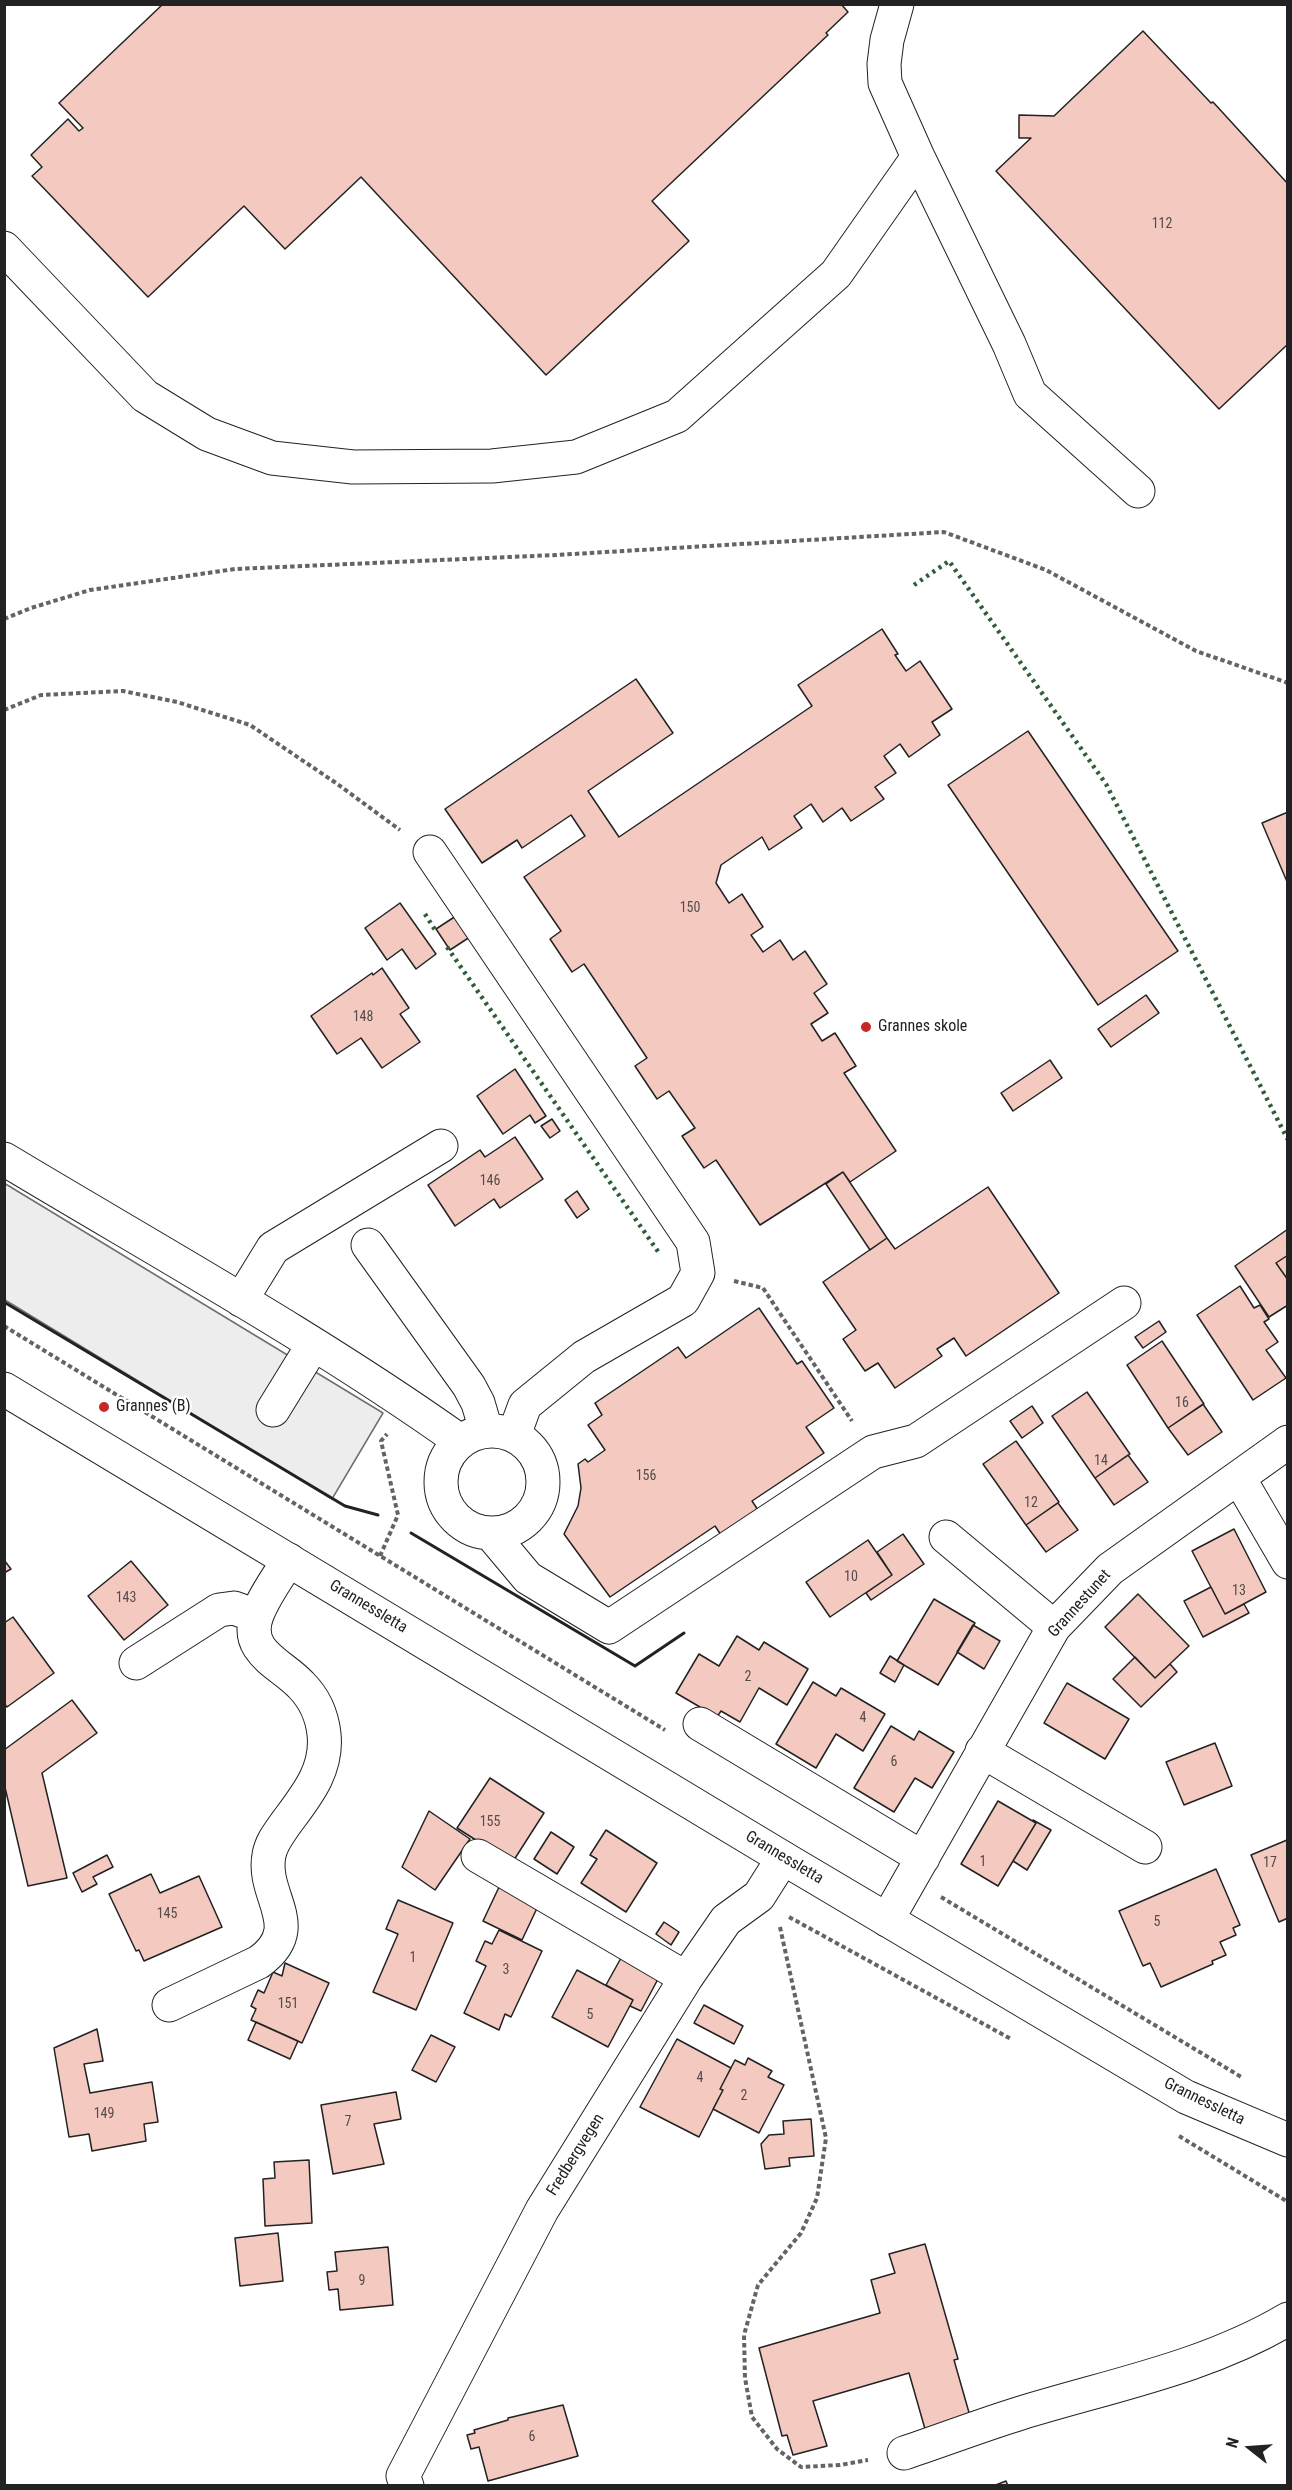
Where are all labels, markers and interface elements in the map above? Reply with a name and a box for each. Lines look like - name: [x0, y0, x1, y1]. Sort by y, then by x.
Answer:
- house number: 112: [1152, 216, 1172, 232]
- house number: 150: [680, 900, 700, 916]
- house number: 148: [353, 1009, 373, 1025]
- place label: Grannes skole: [878, 1017, 967, 1037]
- marker: Grannes skole: [859, 1020, 873, 1034]
- house number: 146: [480, 1173, 500, 1189]
- house number: 16: [1175, 1395, 1189, 1411]
- place label: Grannes (B): [116, 1397, 191, 1417]
- marker: Grannes (B): [97, 1400, 111, 1414]
- house number: 14: [1094, 1453, 1108, 1469]
- house number: 156: [636, 1468, 656, 1484]
- house number: 12: [1024, 1495, 1038, 1511]
- street label: Grannestunet: [1045, 1566, 1115, 1642]
- house number: 10: [844, 1569, 858, 1585]
- street label: Grannessletta: [326, 1576, 410, 1638]
- house number: 13: [1232, 1583, 1246, 1599]
- house number: 143: [116, 1590, 136, 1606]
- house number: 2: [745, 1669, 751, 1685]
- house number: 4: [860, 1710, 866, 1726]
- house number: 6: [891, 1754, 897, 1770]
- house number: 155: [480, 1814, 500, 1830]
- street label: Grannessletta: [742, 1827, 826, 1889]
- house number: 1: [980, 1854, 986, 1870]
- house number: 17: [1263, 1855, 1277, 1871]
- house number: 145: [157, 1906, 177, 1922]
- house number: 5: [1154, 1914, 1160, 1930]
- house number: 1: [410, 1950, 416, 1966]
- house number: 3: [503, 1962, 509, 1978]
- house number: 151: [278, 1996, 298, 2012]
- house number: 5: [587, 2007, 593, 2023]
- house number: 4: [697, 2070, 703, 2086]
- street label: Grannessletta: [1160, 2074, 1248, 2130]
- house number: 2: [741, 2088, 747, 2104]
- house number: 149: [94, 2106, 114, 2122]
- street label: Fredbergvegen: [543, 2110, 609, 2200]
- house number: 7: [345, 2114, 351, 2130]
- house number: 9: [359, 2273, 365, 2289]
- north arrow: [1220, 2418, 1280, 2478]
- house number: 6: [529, 2429, 535, 2445]
- text: N: [1222, 2435, 1243, 2450]

